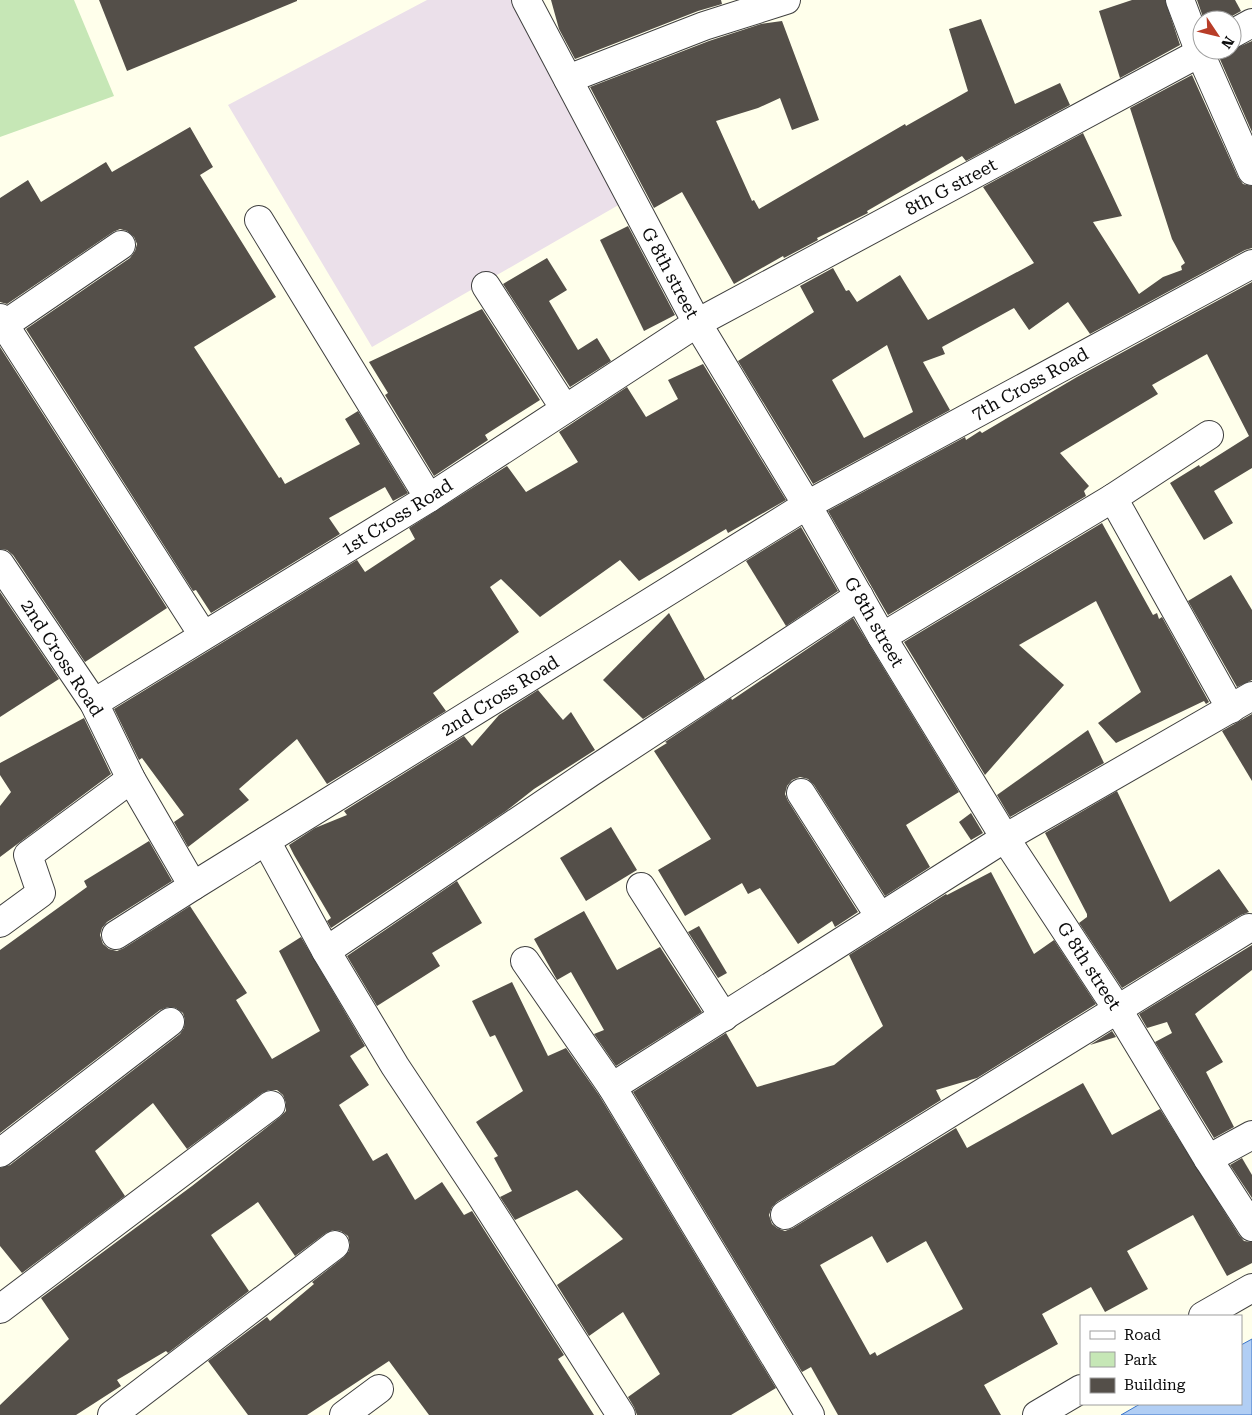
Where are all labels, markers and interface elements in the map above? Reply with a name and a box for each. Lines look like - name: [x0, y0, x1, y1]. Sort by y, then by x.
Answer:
- north arrow: [1192, 10, 1242, 60]
- text: N: [1218, 33, 1237, 52]
- street label: 8th G street: [901, 154, 1000, 219]
- street label: G 8th street: [638, 223, 703, 322]
- street label: 7th Cross Road: [968, 343, 1092, 424]
- street label: 1st Cross Road: [337, 474, 457, 559]
- street label: G 8th street: [840, 573, 909, 671]
- street label: 2nd Cross Road: [17, 595, 108, 720]
- street label: 2nd Cross Road: [437, 651, 563, 740]
- street label: G 8th street: [1053, 918, 1126, 1014]
- legend: [1080, 1315, 1242, 1405]
- text: Road: [1124, 1326, 1161, 1344]
- text: Park: [1124, 1351, 1158, 1369]
- text: Building: [1124, 1376, 1186, 1394]

